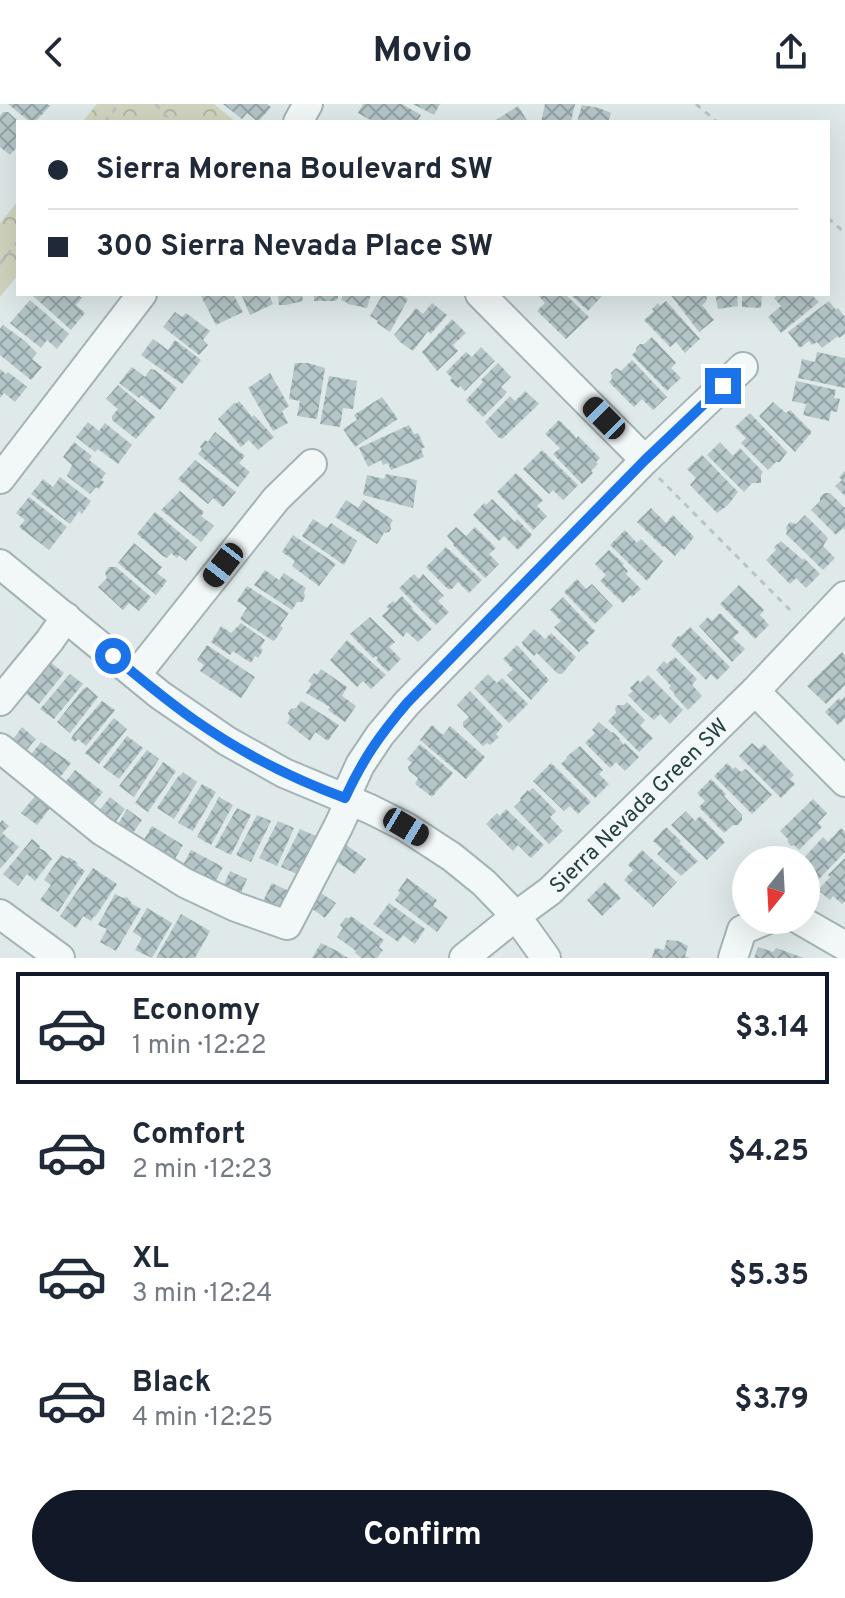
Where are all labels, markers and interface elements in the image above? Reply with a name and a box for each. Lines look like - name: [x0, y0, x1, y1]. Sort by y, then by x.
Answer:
- text: Movio: [373, 29, 472, 75]
- icon: back: [32, 30, 76, 74]
- icon: share: [769, 30, 813, 74]
- text: Sierra Morena Boulevard SW: [96, 152, 493, 189]
- text: 300 Sierra Nevada Place SW: [96, 229, 493, 266]
- route end: [705, 368, 741, 404]
- car: [579, 393, 629, 443]
- car: [199, 539, 247, 591]
- route start: [95, 638, 131, 674]
- street label: Sierra Nevada Green SW: [545, 714, 735, 900]
- car: [379, 804, 433, 850]
- north arrow: [732, 846, 820, 934]
- map controls: [732, 846, 820, 934]
- icon: car: [36, 992, 108, 1064]
- text: Economy: [132, 993, 260, 1030]
- text: $3.14: [735, 1010, 809, 1047]
- text: 1 min · 12:22: [132, 1030, 267, 1063]
- icon: car: [36, 1116, 108, 1188]
- text: Comfort: [132, 1117, 245, 1154]
- text: $4.25: [728, 1134, 809, 1171]
- text: 2 min · 12:23: [132, 1154, 273, 1187]
- icon: car: [36, 1240, 108, 1312]
- text: XL: [132, 1241, 169, 1278]
- text: $5.35: [729, 1258, 809, 1295]
- text: 3 min · 12:24: [132, 1278, 273, 1311]
- icon: car: [36, 1364, 108, 1436]
- text: Black: [132, 1365, 211, 1402]
- text: $3.79: [734, 1382, 809, 1419]
- text: 4 min · 12:25: [132, 1402, 273, 1435]
- button: Confirm: [32, 1490, 813, 1582]

